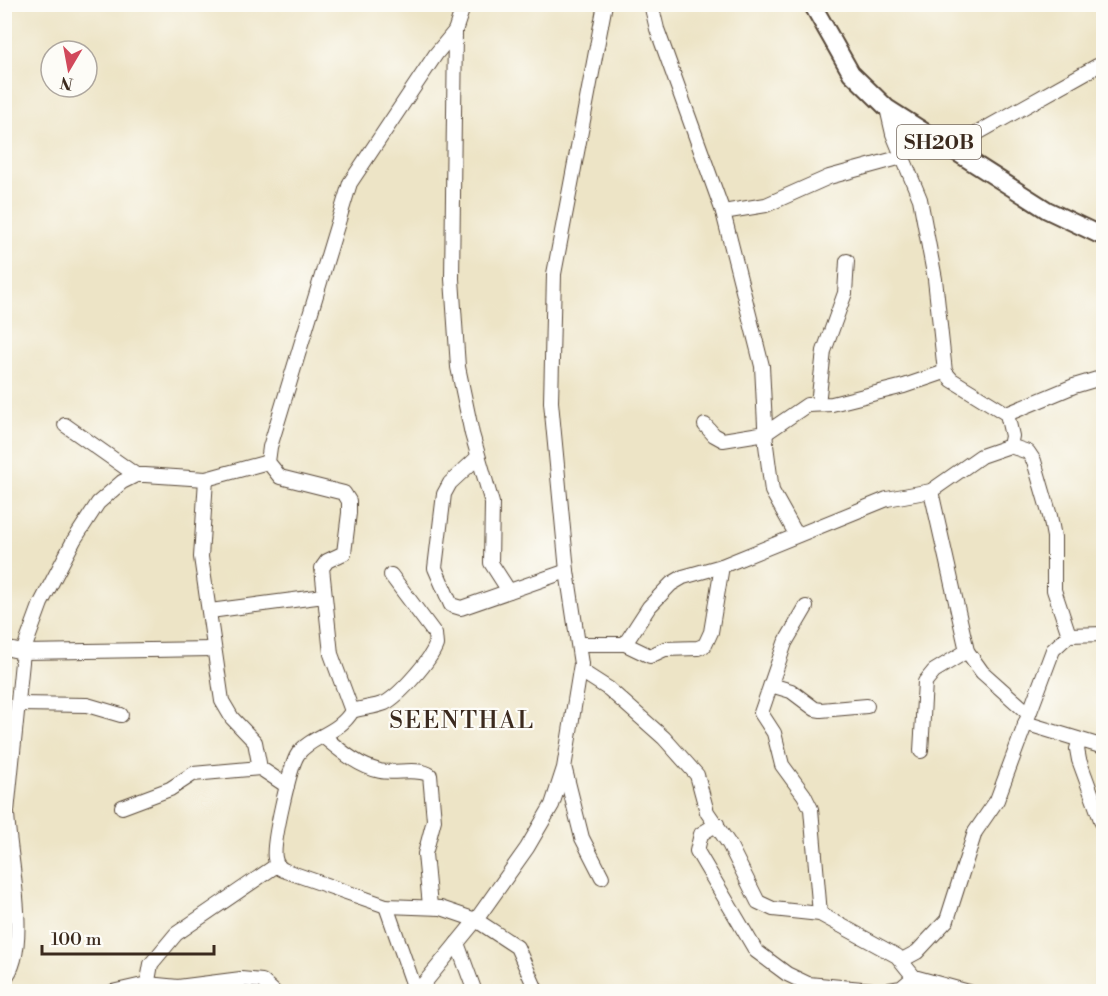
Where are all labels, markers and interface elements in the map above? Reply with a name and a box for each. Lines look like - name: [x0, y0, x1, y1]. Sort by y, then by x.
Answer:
- north arrow: [39, 39, 99, 99]
- text: N: [58, 72, 75, 94]
- road number: SH20B: [897, 125, 981, 159]
- district label: SEENTHAL: [389, 706, 535, 736]
- scale bar: [42, 918, 214, 956]
- text: 100 m: [51, 928, 102, 951]

